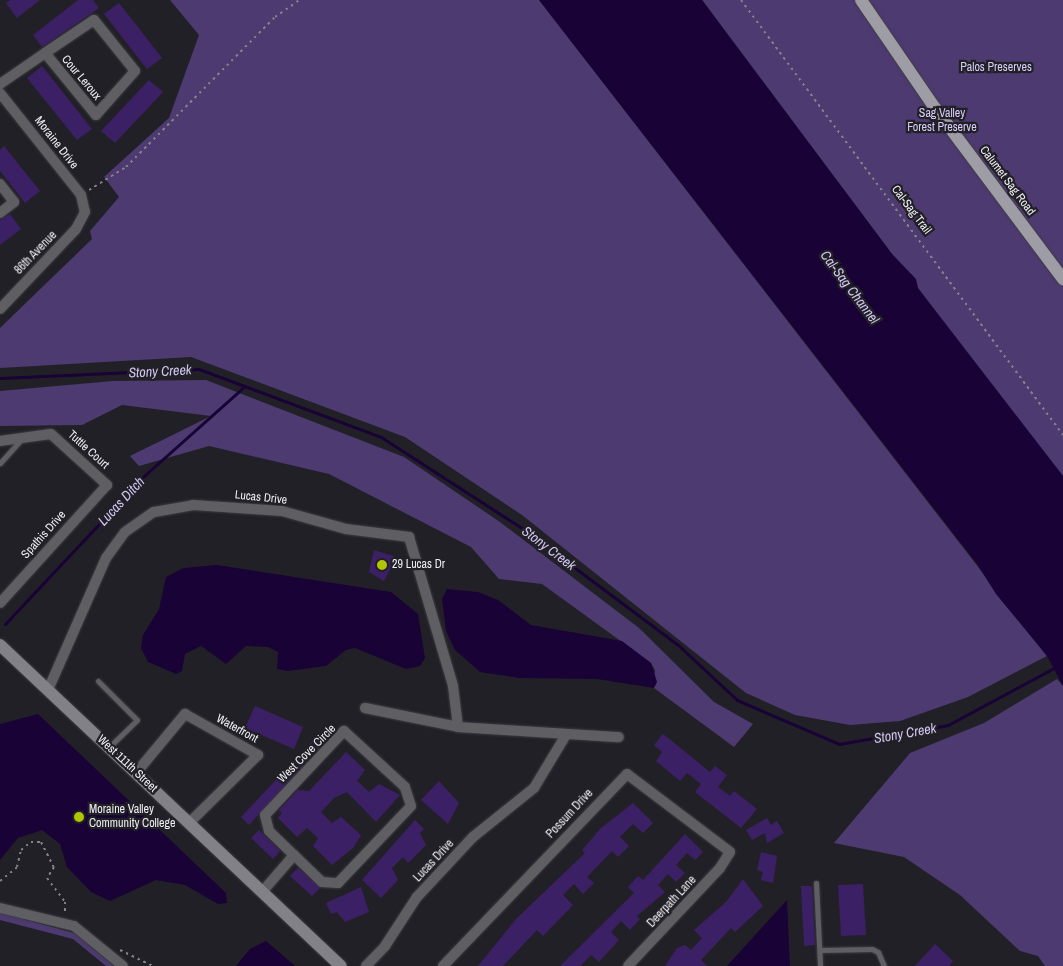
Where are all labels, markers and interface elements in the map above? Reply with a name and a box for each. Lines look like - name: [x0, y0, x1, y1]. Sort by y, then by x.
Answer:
- street label: Cour Leroux: [58, 53, 104, 103]
- park label: Palos Preserves: [960, 61, 1032, 75]
- park label: Sag Valley Forest Preserve: [907, 107, 977, 135]
- street label: Moraine Drive: [31, 114, 81, 172]
- street label: Calumet Sag Road: [976, 143, 1038, 219]
- street label: Cal-Sag Trail: [888, 183, 934, 237]
- street label: 86th Avenue: [12, 228, 60, 278]
- water label: Cal-Sag Channel: [817, 247, 883, 327]
- water label: Stony Creek: [128, 361, 192, 381]
- street label: Tuttle Court: [64, 428, 112, 472]
- water label: Lucas Ditch: [94, 473, 148, 529]
- street label: Lucas Drive: [234, 488, 288, 508]
- street label: Spathis Drive: [19, 508, 69, 562]
- water label: Stony Creek: [519, 522, 579, 574]
- place label: 29 Lucas Dr: [392, 558, 445, 572]
- marker: 29 Lucas Dr: [376, 559, 388, 571]
- street label: Waterfront: [214, 712, 260, 746]
- water label: Stony Creek: [872, 719, 938, 747]
- street label: West Cove Circle: [275, 722, 339, 786]
- street label: West 111th Street: [94, 732, 160, 796]
- street label: Possum Drive: [544, 786, 596, 842]
- place label: Moraine Valley Community College: [89, 803, 175, 831]
- marker: Moraine Valley Community College: [73, 811, 85, 823]
- street label: Lucas Drive: [411, 837, 457, 885]
- street label: Deerpath Lane: [645, 873, 699, 931]

